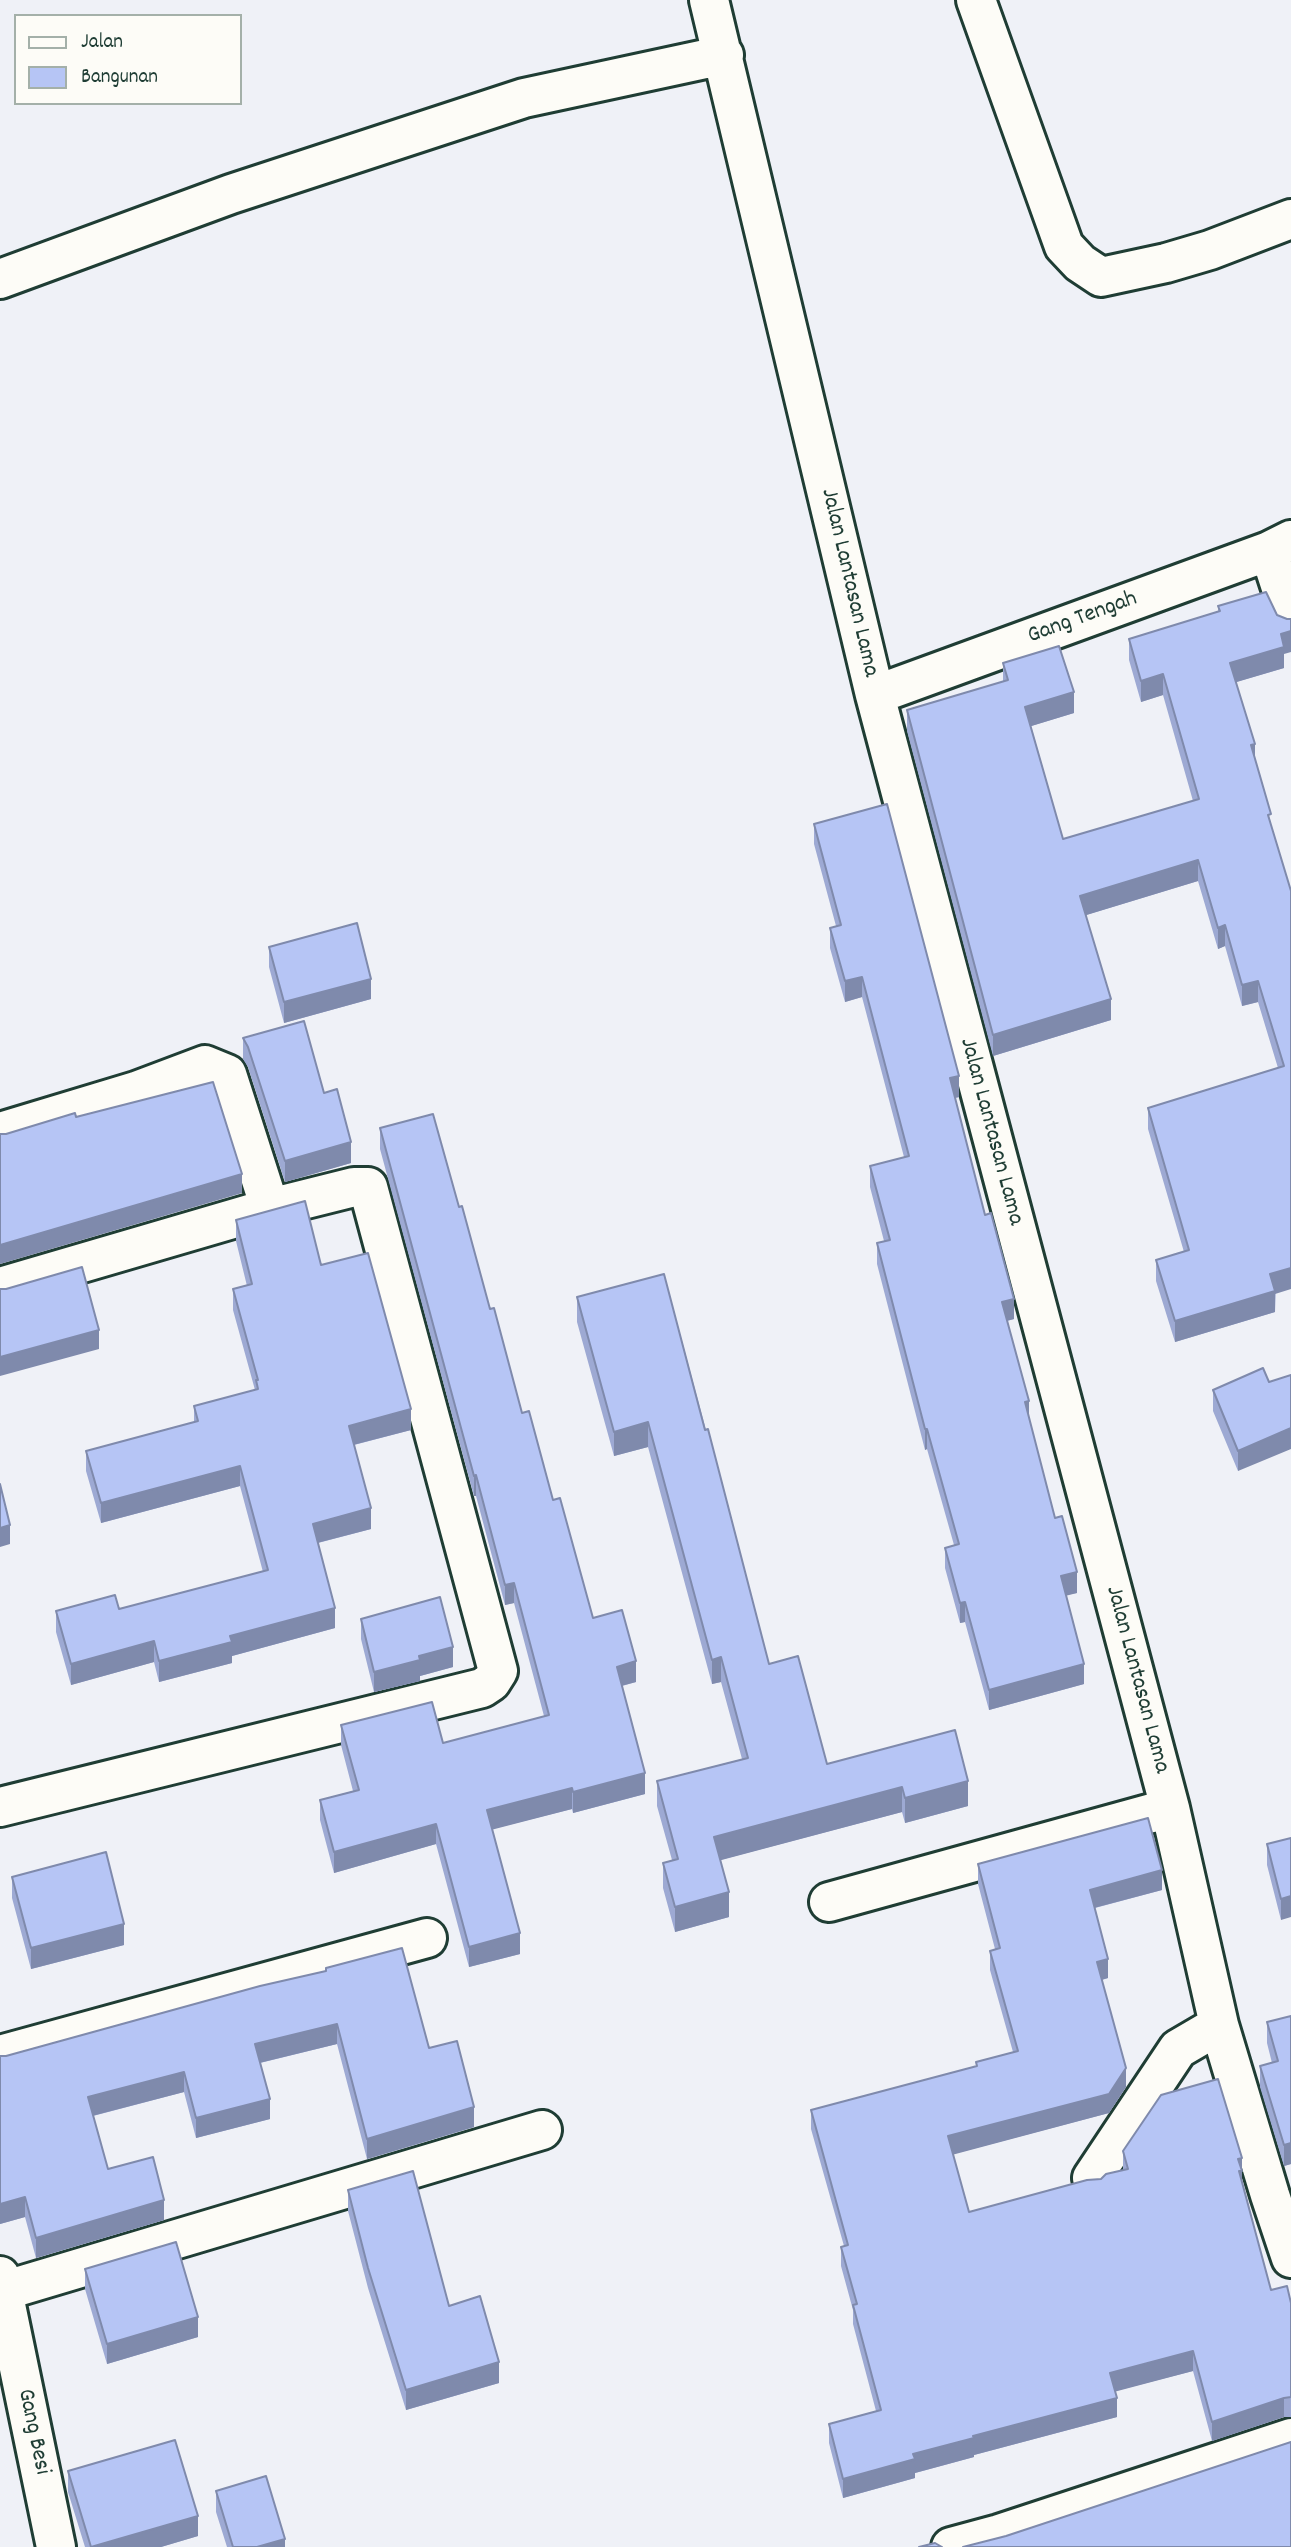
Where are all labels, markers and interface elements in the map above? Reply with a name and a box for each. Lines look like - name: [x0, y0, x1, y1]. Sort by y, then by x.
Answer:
- legend: [14, 14, 242, 105]
- text: Jalan: [81, 28, 123, 58]
- text: Bangunan: [81, 63, 158, 93]
- street label: Jalan Lantasan Lama: [812, 486, 884, 680]
- street label: Gang Tengah: [1024, 586, 1142, 652]
- street label: Jalan Lantasan Lama: [951, 1035, 1029, 1229]
- street label: Jalan Lantasan Lama: [1097, 1583, 1175, 1777]
- street label: Gang Besi: [9, 2387, 55, 2477]

